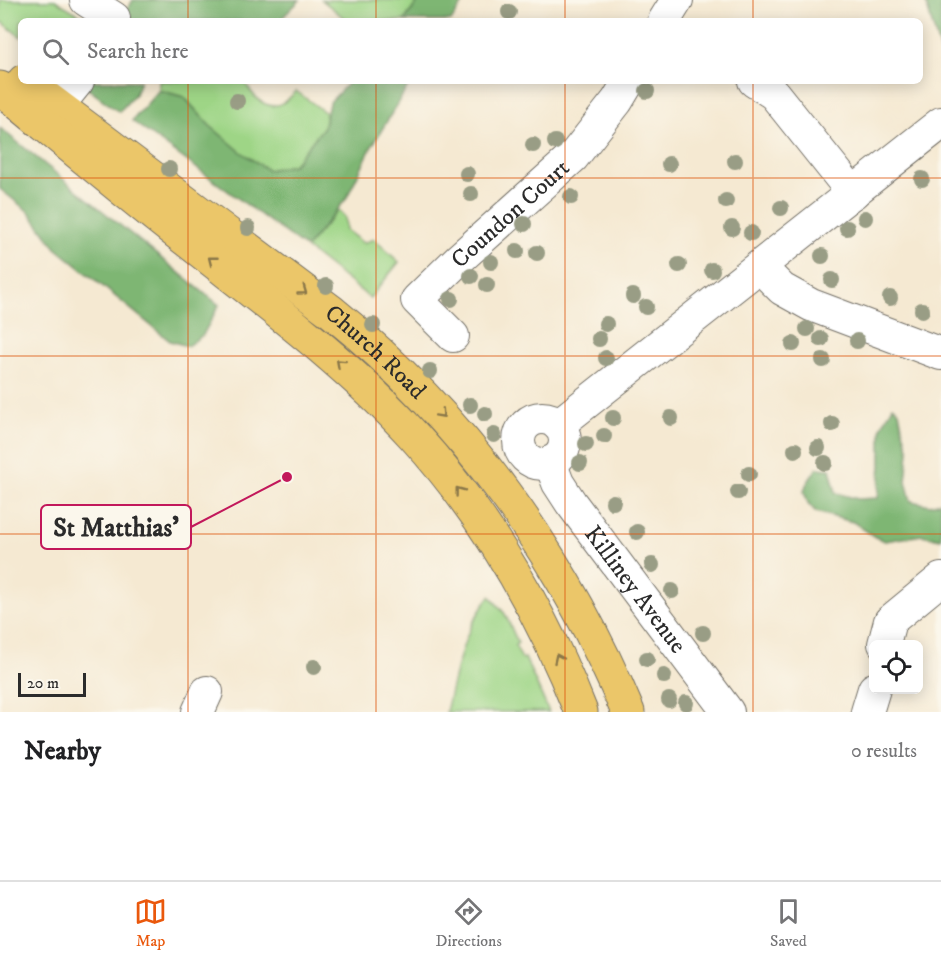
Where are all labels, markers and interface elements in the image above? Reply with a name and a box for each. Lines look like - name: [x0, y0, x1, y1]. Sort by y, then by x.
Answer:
- search box: [18, 18, 923, 84]
- icon: search: [39, 35, 72, 68]
- text: Search here: [87, 38, 189, 65]
- street label: Coundon Court: [445, 153, 576, 275]
- one-way arrow: [208, 257, 219, 268]
- one-way arrow: [296, 284, 307, 295]
- street label: Church Road: [319, 298, 432, 406]
- one-way arrow: [337, 359, 347, 370]
- one-way arrow: [434, 408, 445, 418]
- one-way arrow: [455, 487, 466, 498]
- callout: St Matthias': [41, 505, 191, 549]
- text: St Matthias': [53, 512, 179, 545]
- street label: Killiney Avenue: [577, 520, 693, 659]
- map controls: [869, 640, 923, 694]
- button: locate: [869, 640, 923, 694]
- one-way arrow: [554, 654, 566, 665]
- scale bar: [18, 670, 86, 698]
- text: 20 m: [27, 673, 59, 693]
- text: Nearby: [24, 735, 101, 768]
- text: 0 results: [851, 739, 917, 764]
- tab: Map: [134, 895, 167, 951]
- tab: Directions: [435, 895, 502, 951]
- tab: Saved: [770, 895, 807, 951]

